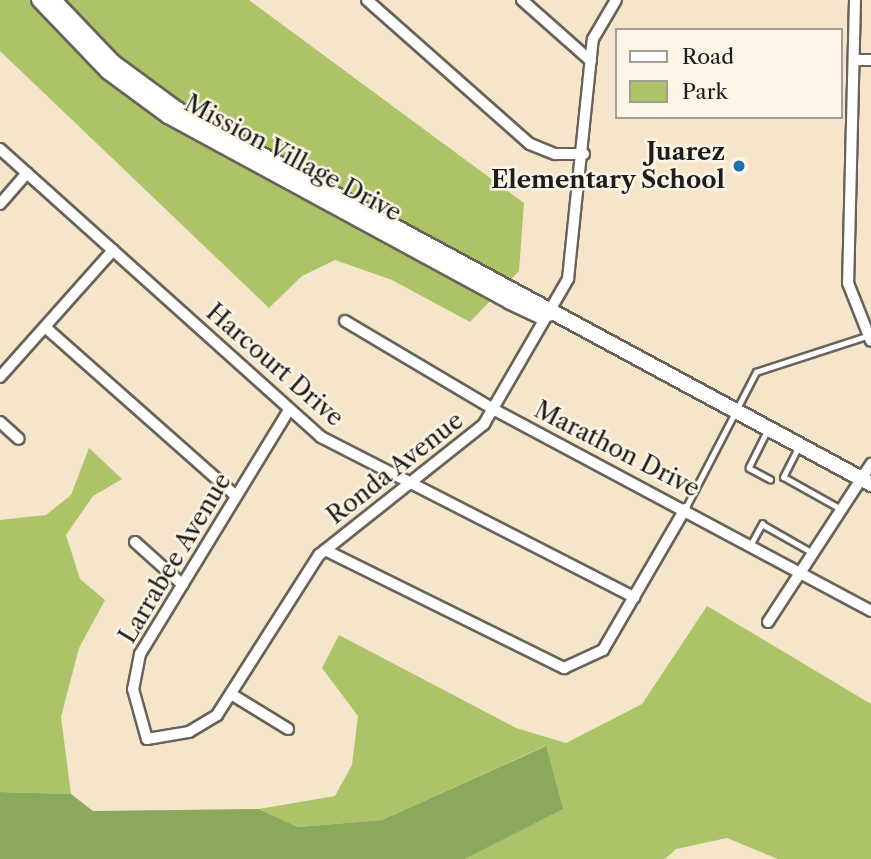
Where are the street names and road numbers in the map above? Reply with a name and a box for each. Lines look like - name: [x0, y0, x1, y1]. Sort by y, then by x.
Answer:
- street label: Mission Village Drive: [179, 88, 407, 228]
- street label: Harcourt Drive: [201, 298, 349, 432]
- street label: Marathon Drive: [530, 395, 704, 503]
- street label: Ronda Avenue: [321, 406, 469, 530]
- street label: Larrabee Avenue: [113, 467, 237, 649]

